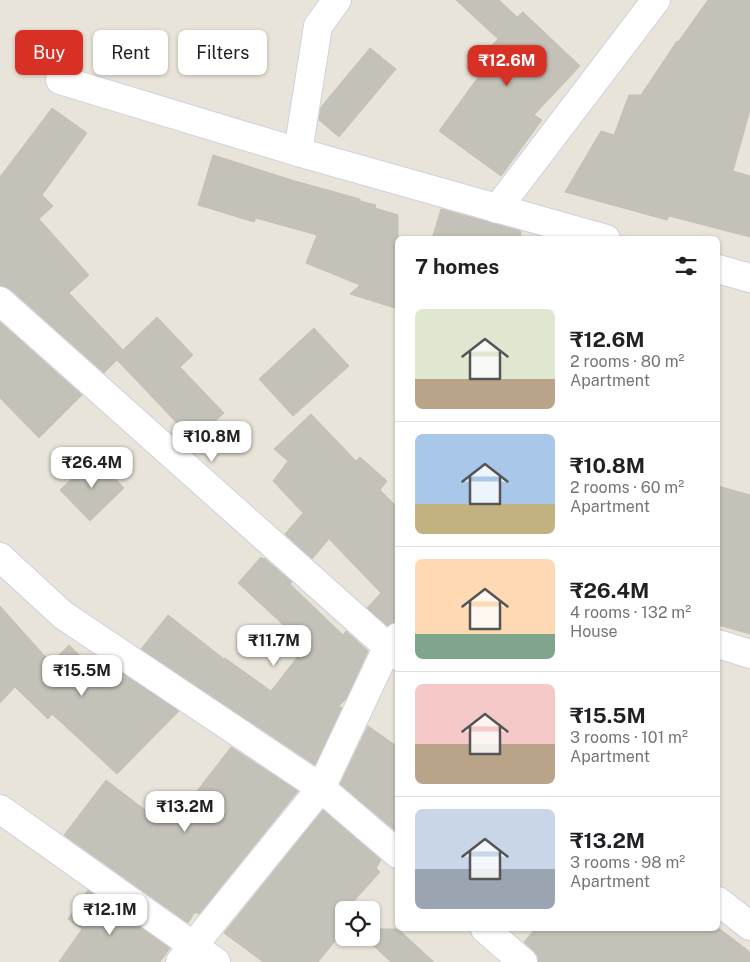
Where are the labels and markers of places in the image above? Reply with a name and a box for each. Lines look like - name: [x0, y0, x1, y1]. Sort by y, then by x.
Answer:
- pin: ₹12.6M: [466, 44, 548, 87]
- pin: ₹10.8M: [171, 420, 253, 463]
- pin: ₹26.4M: [51, 446, 133, 489]
- pin: ₹11.7M: [233, 624, 315, 667]
- pin: ₹15.5M: [41, 654, 123, 697]
- pin: ₹13.2M: [144, 790, 226, 833]
- pin: ₹12.1M: [69, 894, 151, 936]

